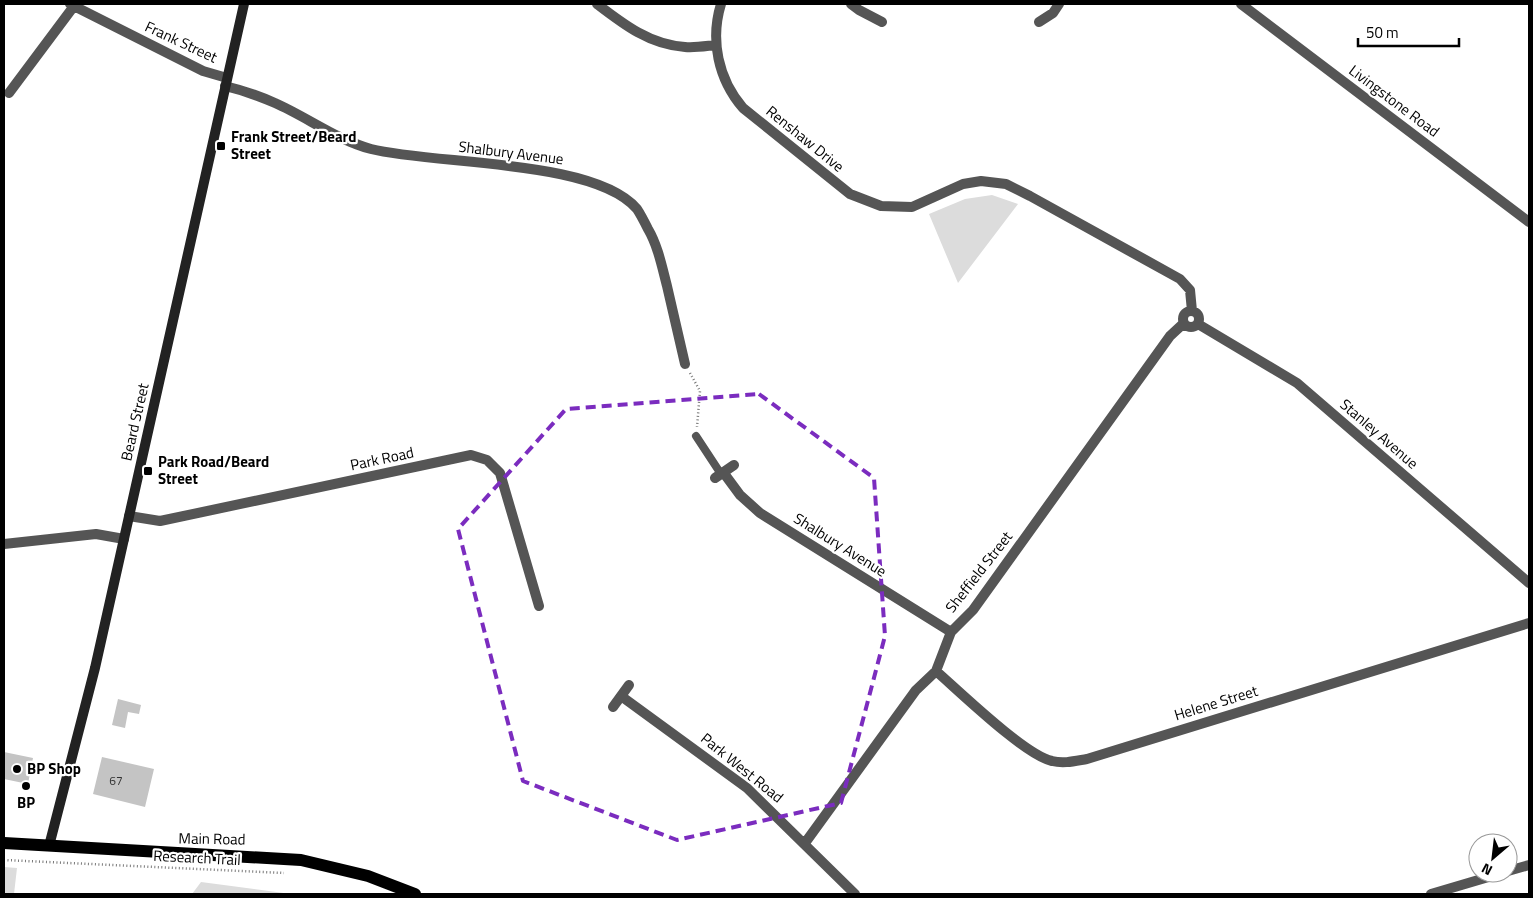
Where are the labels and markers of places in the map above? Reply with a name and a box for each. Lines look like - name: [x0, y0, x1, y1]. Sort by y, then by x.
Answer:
- place label: Frank Street/Beard Street: [231, 125, 356, 165]
- marker: Frank Street/Beard Street: [215, 140, 227, 152]
- place label: Park Road/Beard Street: [158, 450, 269, 490]
- marker: Park Road/Beard Street: [142, 465, 154, 477]
- place label: BP Shop: [27, 757, 81, 780]
- marker: BP Shop: [11, 763, 23, 775]
- marker: BP: [20, 780, 32, 792]
- place label: BP: [17, 791, 35, 814]

